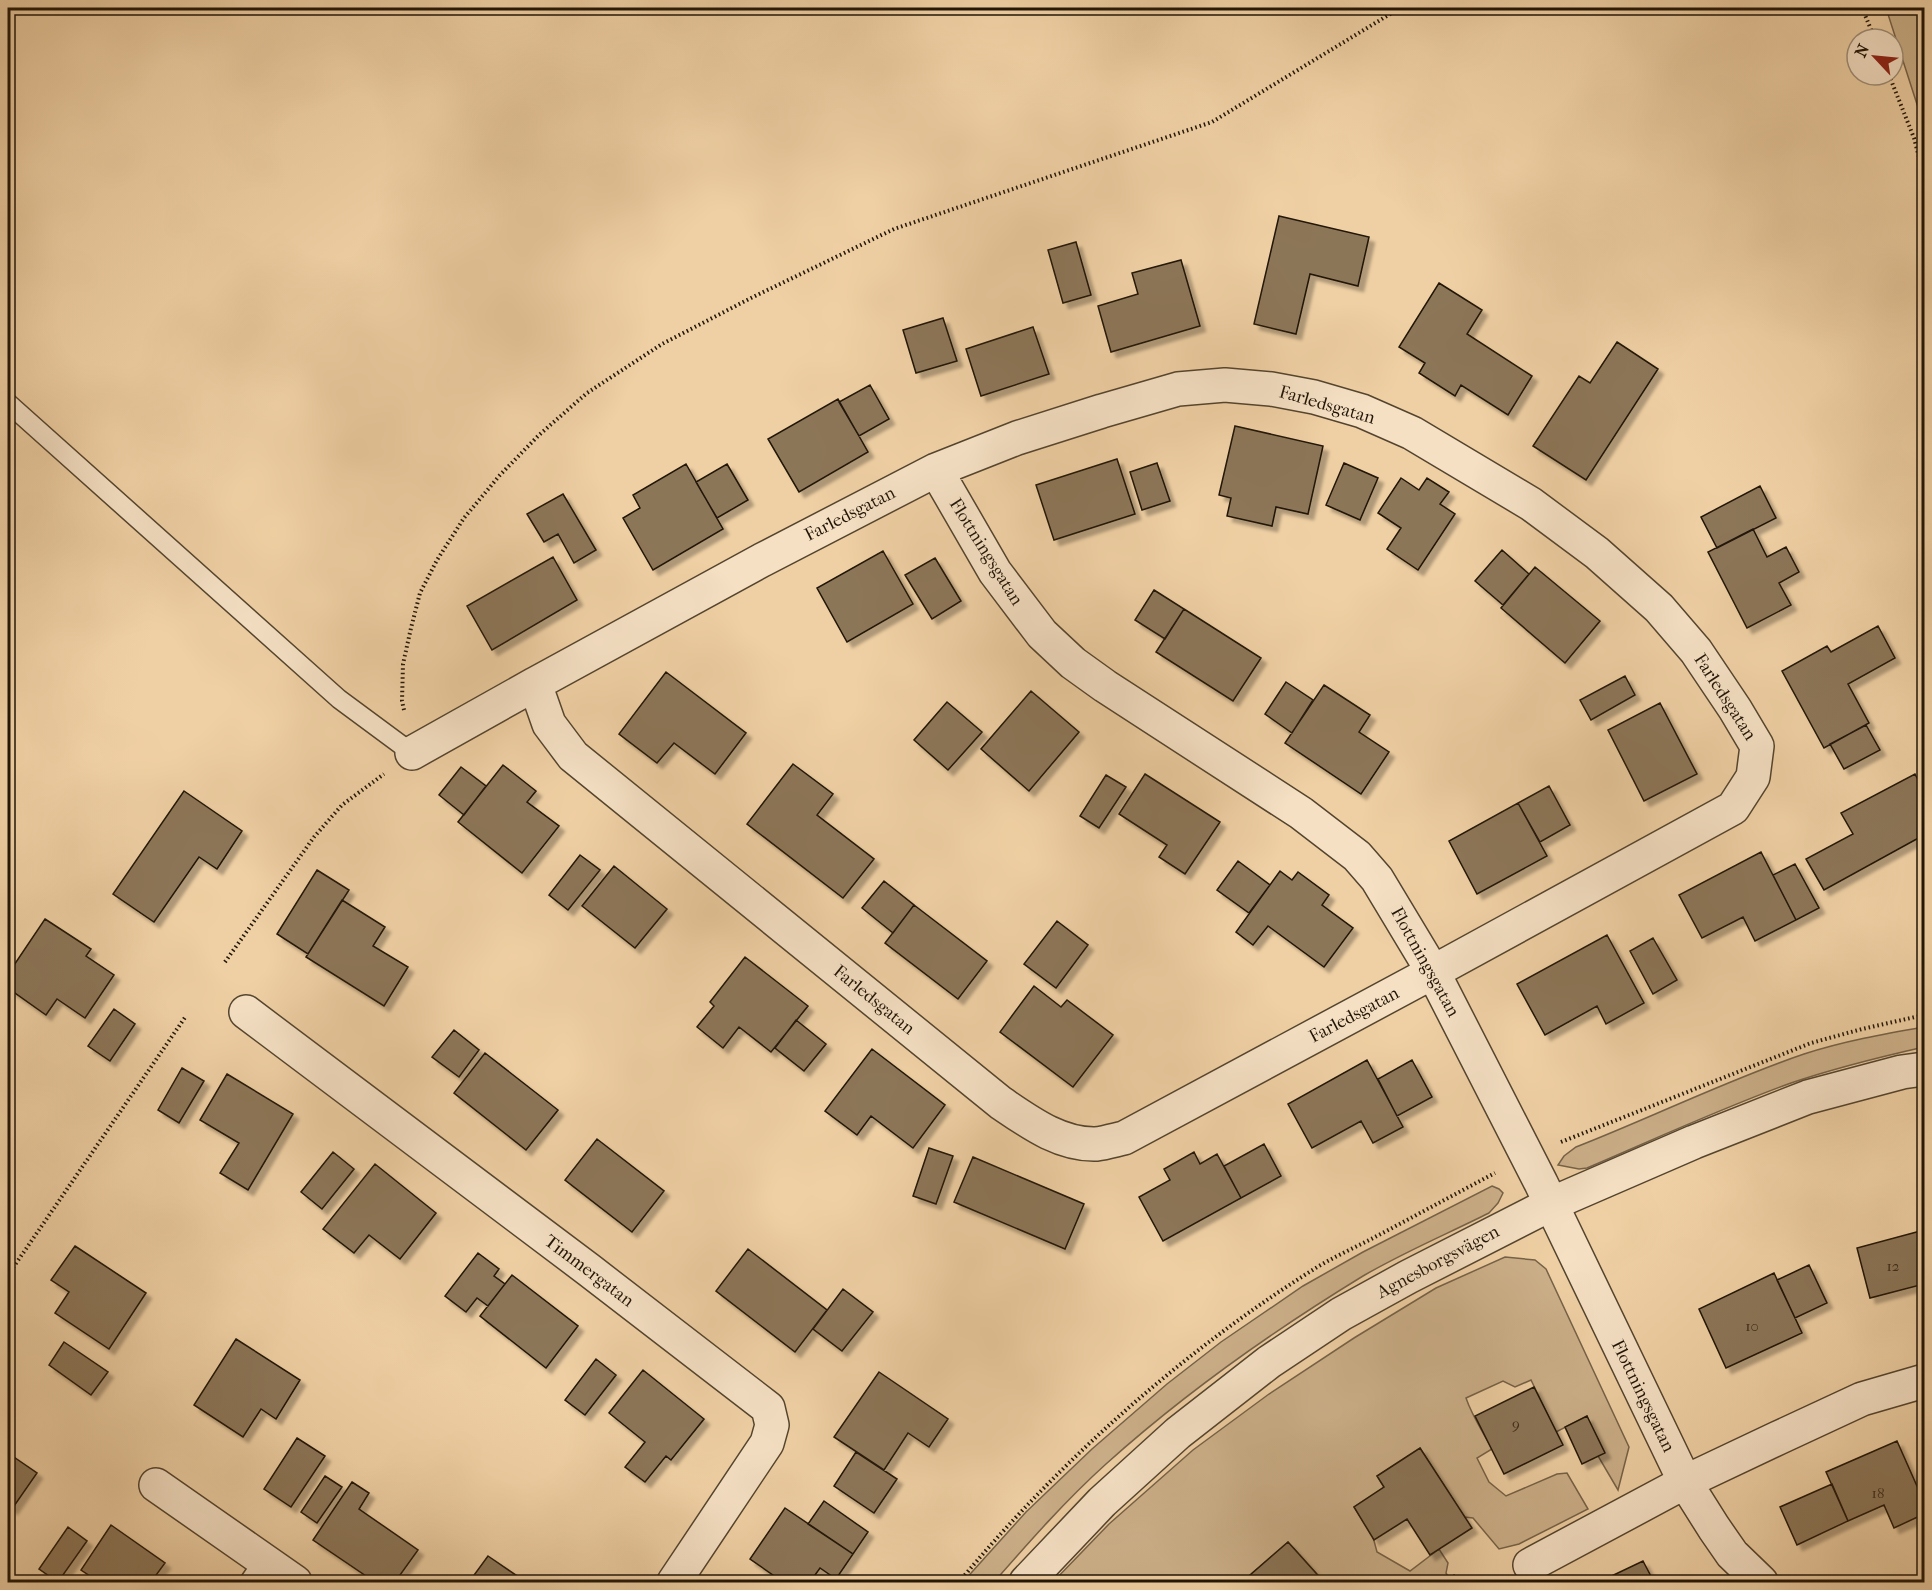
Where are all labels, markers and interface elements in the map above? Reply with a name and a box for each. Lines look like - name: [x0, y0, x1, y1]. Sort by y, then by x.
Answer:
- north arrow: [1845, 27, 1905, 87]
- text: N: [1851, 40, 1874, 60]
- street label: Farledsgatan: [1277, 381, 1378, 429]
- street label: Farledsgatan: [801, 482, 899, 546]
- street label: Flottningsgatan: [945, 495, 1028, 610]
- street label: Farledsgatan: [1689, 650, 1761, 745]
- street label: Flottningsgatan: [1386, 903, 1464, 1021]
- street label: Farledsgatan: [829, 961, 919, 1040]
- street label: Farledsgatan: [1305, 982, 1403, 1047]
- street label: Agnesborgsvägen: [1372, 1221, 1503, 1304]
- street label: Timmergatan: [540, 1231, 638, 1312]
- house number: 12: [1886, 1257, 1900, 1275]
- house number: 10: [1745, 1317, 1759, 1335]
- street label: Flottningsgatan: [1607, 1336, 1679, 1456]
- house number: 9: [1512, 1415, 1520, 1433]
- house number: 18: [1872, 1484, 1884, 1502]

